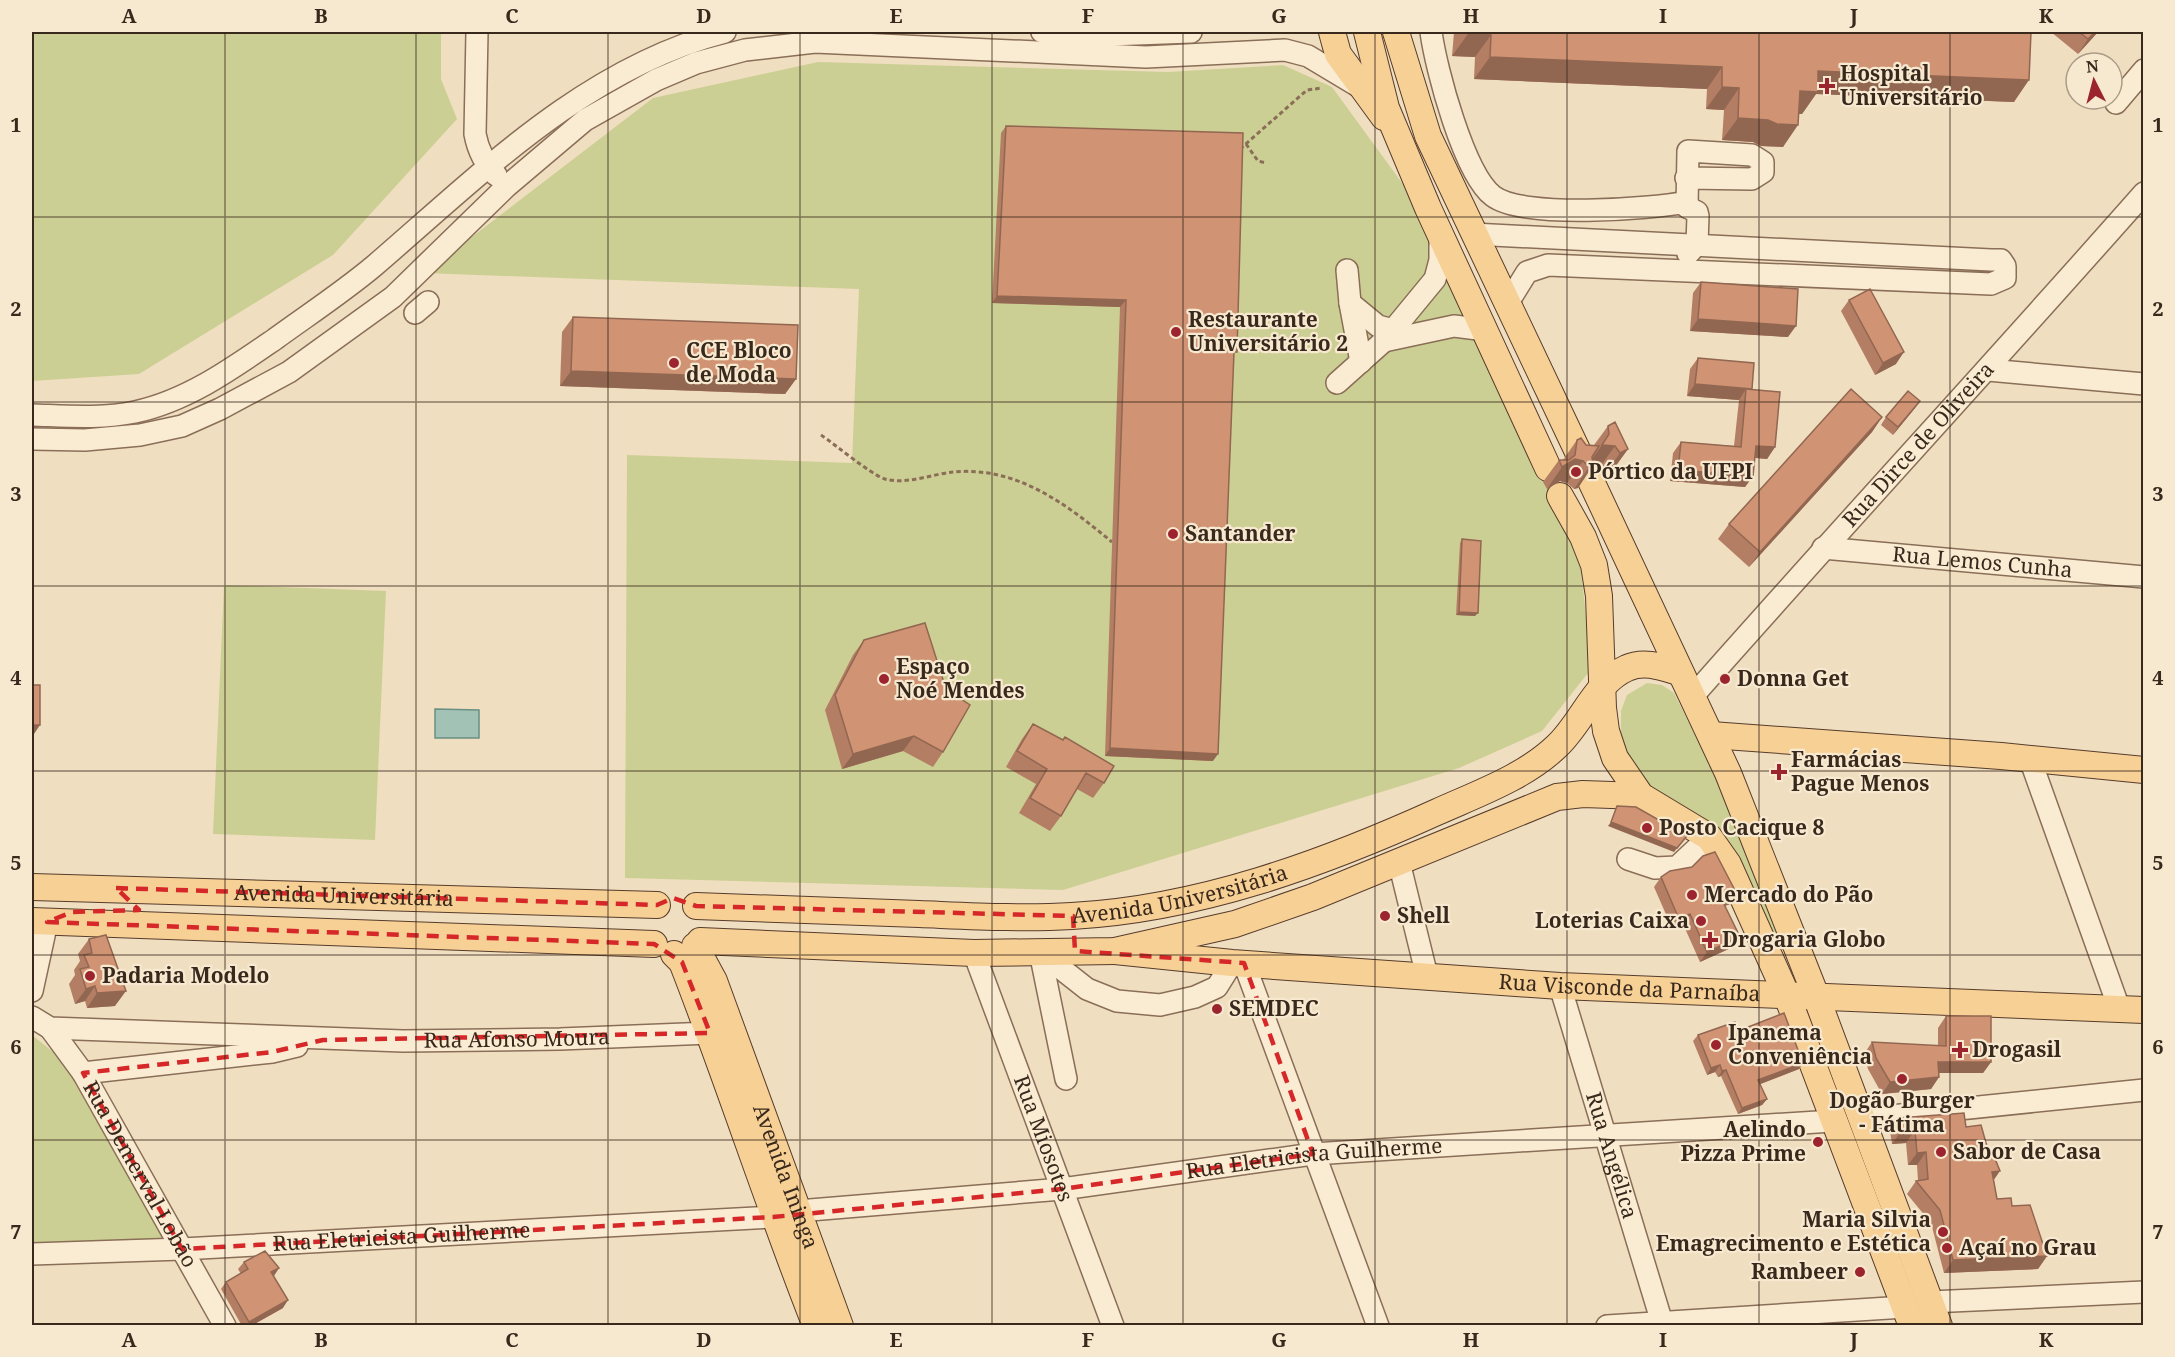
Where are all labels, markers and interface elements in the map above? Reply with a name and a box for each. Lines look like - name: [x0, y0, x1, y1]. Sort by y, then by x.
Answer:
- text: A: [121, 2, 137, 29]
- text: B: [314, 2, 328, 29]
- text: C: [505, 2, 519, 29]
- text: D: [696, 2, 712, 29]
- text: E: [889, 2, 903, 29]
- text: F: [1082, 2, 1094, 29]
- text: G: [1271, 2, 1287, 29]
- text: H: [1463, 2, 1479, 29]
- text: I: [1659, 2, 1667, 29]
- text: J: [1849, 2, 1858, 29]
- text: K: [2039, 2, 2054, 29]
- north arrow: [2064, 51, 2124, 111]
- text: N: [2085, 54, 2100, 78]
- place label: Hospital Universitário: [1840, 59, 1983, 111]
- marker: Hospital Universitário: [1818, 77, 1836, 95]
- text: 1: [10, 111, 22, 138]
- text: 1: [2152, 111, 2164, 138]
- text: 2: [10, 295, 22, 322]
- text: 2: [2152, 295, 2164, 322]
- place label: Restaurante Universitário 2: [1188, 305, 1348, 357]
- marker: Restaurante Universitário 2: [1169, 325, 1183, 339]
- place label: CCE Bloco de Moda: [686, 336, 792, 388]
- street label: Rua Dirce de Oliveira: [1836, 355, 2000, 532]
- marker: CCE Bloco de Moda: [667, 356, 681, 370]
- place label: Pórtico da UFPI: [1588, 457, 1753, 485]
- marker: Pórtico da UFPI: [1569, 465, 1583, 479]
- text: 3: [10, 480, 22, 507]
- text: 3: [2152, 480, 2164, 507]
- place label: Santander: [1185, 519, 1296, 547]
- marker: Santander: [1166, 527, 1180, 541]
- street label: Rua Lemos Cunha: [1891, 539, 2074, 583]
- place label: Espaço Noé Mendes: [896, 652, 1025, 704]
- text: 4: [10, 664, 22, 691]
- place label: Donna Get: [1737, 664, 1849, 692]
- text: 4: [2152, 664, 2164, 691]
- marker: Espaço Noé Mendes: [877, 672, 891, 686]
- marker: Donna Get: [1718, 672, 1732, 686]
- place label: Farmácias Pague Menos: [1791, 745, 1929, 797]
- marker: Farmácias Pague Menos: [1772, 765, 1786, 779]
- place label: Posto Cacique 8: [1659, 813, 1824, 841]
- marker: Posto Cacique 8: [1640, 821, 1654, 835]
- text: 5: [10, 849, 22, 876]
- text: 5: [2152, 849, 2164, 876]
- street label: Avenida Universitária: [1071, 858, 1291, 929]
- street label: Avenida Universitária: [234, 878, 454, 912]
- place label: Mercado do Pão: [1704, 880, 1874, 908]
- marker: Mercado do Pão: [1685, 888, 1699, 902]
- place label: Shell: [1397, 901, 1451, 929]
- place label: Loterias Caixa: [1535, 906, 1689, 934]
- marker: Shell: [1378, 909, 1392, 923]
- marker: Loterias Caixa: [1694, 914, 1708, 928]
- place label: Drogaria Globo: [1722, 925, 1886, 953]
- marker: Drogaria Globo: [1703, 933, 1717, 947]
- place label: Padaria Modelo: [102, 961, 269, 989]
- street label: Rua Visconde da Parnaíba: [1498, 967, 1761, 1007]
- marker: Padaria Modelo: [83, 969, 97, 983]
- place label: SEMDEC: [1229, 994, 1319, 1022]
- marker: SEMDEC: [1210, 1002, 1224, 1016]
- place label: Ipanema Conveniência: [1728, 1018, 1872, 1070]
- street label: Rua Afonso Moura: [423, 1022, 610, 1054]
- text: 6: [10, 1033, 22, 1060]
- text: 6: [2152, 1033, 2164, 1060]
- place label: Drogasil: [1972, 1035, 2062, 1063]
- marker: Ipanema Conveniência: [1709, 1038, 1723, 1052]
- marker: Drogasil: [1953, 1043, 1967, 1057]
- street label: Rua Miosotes: [1008, 1071, 1080, 1205]
- marker: Dogão Burger - Fátima: [1895, 1072, 1909, 1086]
- street label: Rua Demerval Lobão: [77, 1075, 204, 1272]
- place label: Dogão Burger - Fátima: [1829, 1086, 1975, 1138]
- street label: Rua Angélica: [1580, 1088, 1645, 1222]
- street label: Avenida Ininga: [747, 1100, 826, 1252]
- place label: Aelindo Pizza Prime: [1680, 1115, 1806, 1167]
- street label: Rua Eletricista Guilherme: [1184, 1131, 1443, 1185]
- marker: Aelindo Pizza Prime: [1811, 1135, 1825, 1149]
- place label: Sabor de Casa: [1953, 1137, 2101, 1165]
- marker: Sabor de Casa: [1934, 1145, 1948, 1159]
- place label: Maria Silvia Emagrecimento e Estética: [1656, 1205, 1931, 1257]
- street label: Rua Eletricista Guilherme: [272, 1215, 531, 1257]
- text: 7: [10, 1218, 22, 1245]
- text: 7: [2152, 1218, 2164, 1245]
- marker: Maria Silvia Emagrecimento e Estética: [1936, 1225, 1950, 1239]
- place label: Açaí no Grau: [1959, 1233, 2097, 1261]
- marker: Açaí no Grau: [1940, 1241, 1954, 1255]
- place label: Rambeer: [1751, 1257, 1848, 1285]
- marker: Rambeer: [1853, 1265, 1867, 1279]
- text: A: [121, 1326, 137, 1353]
- text: B: [314, 1326, 328, 1353]
- text: C: [505, 1326, 519, 1353]
- text: D: [696, 1326, 712, 1353]
- text: E: [889, 1326, 903, 1353]
- text: F: [1082, 1326, 1094, 1353]
- text: G: [1271, 1326, 1287, 1353]
- text: H: [1463, 1326, 1479, 1353]
- text: I: [1659, 1326, 1667, 1353]
- text: J: [1849, 1326, 1858, 1353]
- text: K: [2039, 1326, 2054, 1353]

